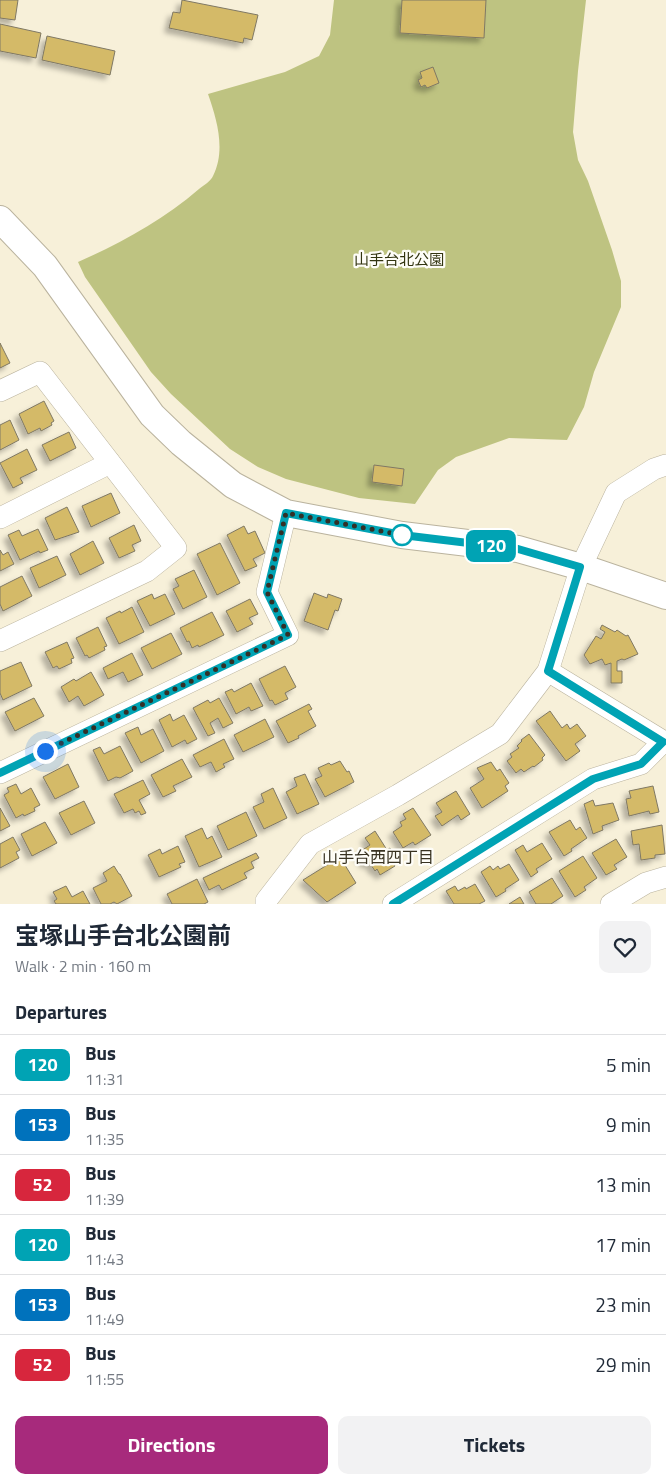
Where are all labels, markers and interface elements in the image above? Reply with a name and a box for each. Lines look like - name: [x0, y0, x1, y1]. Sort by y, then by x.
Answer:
- park label: 山手台北公園: [354, 248, 444, 271]
- unlabelled marker: [391, 524, 413, 546]
- line badge: 120: [462, 530, 520, 562]
- text: 120: [476, 532, 506, 559]
- your location: [33, 739, 58, 764]
- district label: 山手台西四丁目: [322, 845, 434, 869]
- text: 宝塚山手台北公園前: [15, 917, 231, 953]
- button: heart: [599, 921, 651, 973]
- text: Walk · 2 min · 160 m: [15, 954, 151, 978]
- text: Departures: [15, 997, 107, 1026]
- text: Bus: [85, 1038, 116, 1067]
- text: 5 min: [606, 1050, 651, 1079]
- text: 120: [27, 1051, 58, 1078]
- text: 11:31: [85, 1067, 124, 1091]
- text: Bus: [85, 1098, 116, 1127]
- text: 9 min: [606, 1110, 651, 1139]
- text: 153: [27, 1111, 58, 1138]
- text: 11:35: [85, 1127, 124, 1151]
- text: Bus: [85, 1158, 116, 1187]
- text: 13 min: [595, 1170, 651, 1199]
- text: 52: [32, 1171, 53, 1198]
- text: 11:39: [85, 1187, 124, 1211]
- text: Bus: [85, 1218, 116, 1247]
- text: 17 min: [595, 1230, 651, 1259]
- text: 120: [27, 1231, 58, 1258]
- text: 11:43: [85, 1247, 124, 1271]
- text: Bus: [85, 1278, 116, 1307]
- text: 23 min: [595, 1290, 651, 1319]
- text: 153: [27, 1291, 58, 1318]
- text: 11:49: [85, 1307, 124, 1331]
- text: Bus: [85, 1338, 116, 1367]
- text: 29 min: [595, 1350, 651, 1379]
- text: 52: [32, 1351, 53, 1378]
- text: 11:55: [85, 1367, 124, 1391]
- button: Directions: [15, 1416, 328, 1474]
- button: Tickets: [338, 1416, 651, 1474]

